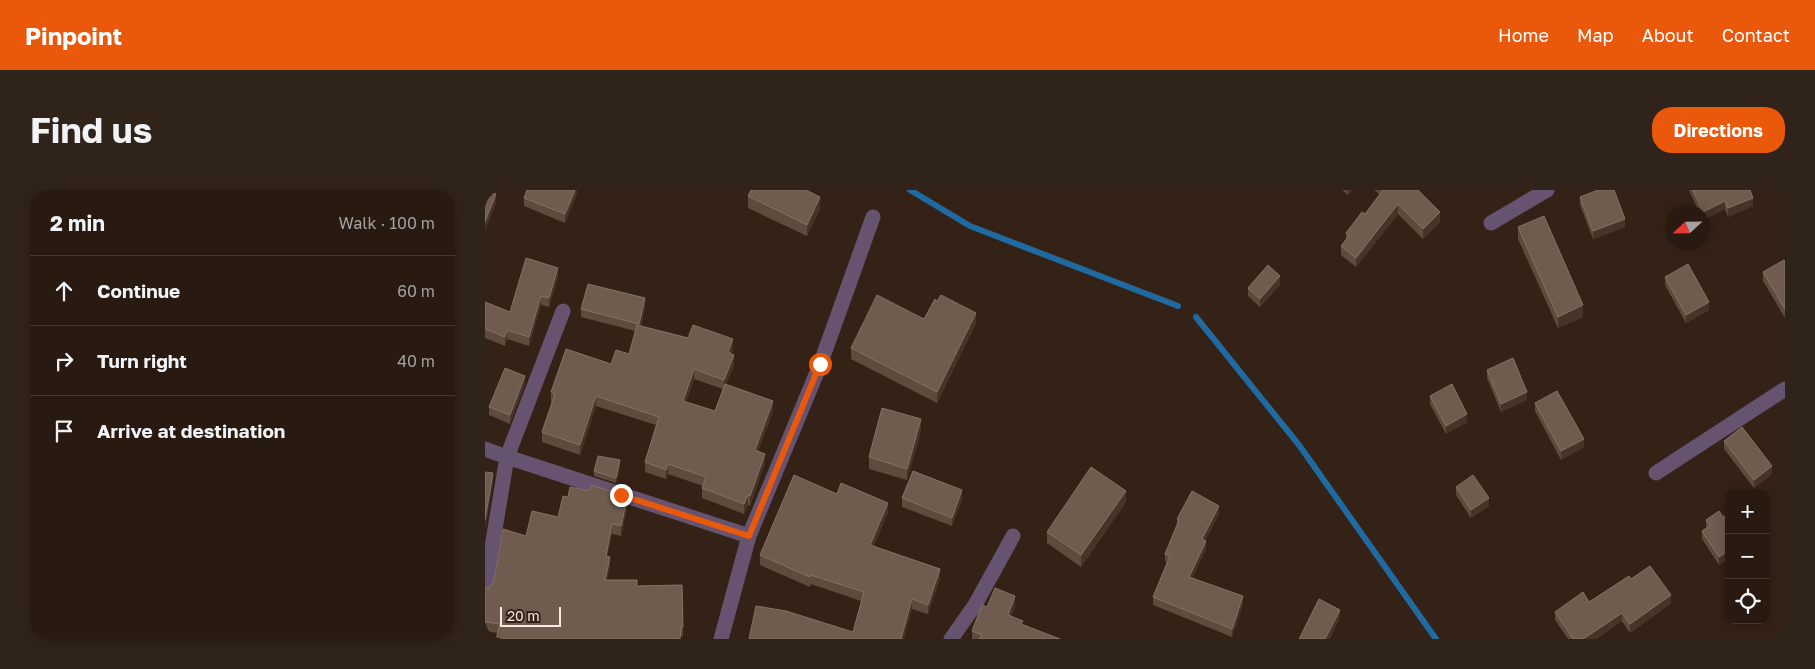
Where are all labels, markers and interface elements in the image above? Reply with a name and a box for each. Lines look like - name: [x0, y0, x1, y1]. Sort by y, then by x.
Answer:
- text: Pinpoint: [25, 21, 122, 50]
- text: Home: [1498, 24, 1549, 46]
- text: Map: [1577, 24, 1614, 46]
- text: About: [1642, 24, 1694, 46]
- text: Contact: [1722, 24, 1790, 46]
- button: Directions: [1652, 107, 1785, 153]
- text: Find us: [30, 109, 152, 151]
- north arrow: [1665, 205, 1710, 250]
- text: 2 min: [50, 210, 105, 236]
- text: Walk · 100 m: [339, 213, 435, 233]
- icon: ahead: [50, 277, 78, 305]
- text: Continue: [97, 279, 180, 302]
- text: 60 m: [397, 281, 435, 301]
- icon: right: [50, 347, 78, 375]
- text: Turn right: [97, 349, 187, 372]
- text: 40 m: [397, 351, 435, 371]
- route start: [809, 353, 832, 376]
- icon: arrive: [50, 417, 78, 445]
- text: Arrive at destination: [97, 419, 285, 442]
- route end: [610, 484, 633, 507]
- map controls: [1725, 489, 1770, 624]
- button: +: [1725, 489, 1770, 534]
- button: −: [1725, 534, 1770, 579]
- button: locate: [1725, 579, 1770, 624]
- scale bar: [500, 604, 561, 627]
- text: 20 m: [507, 607, 540, 624]

